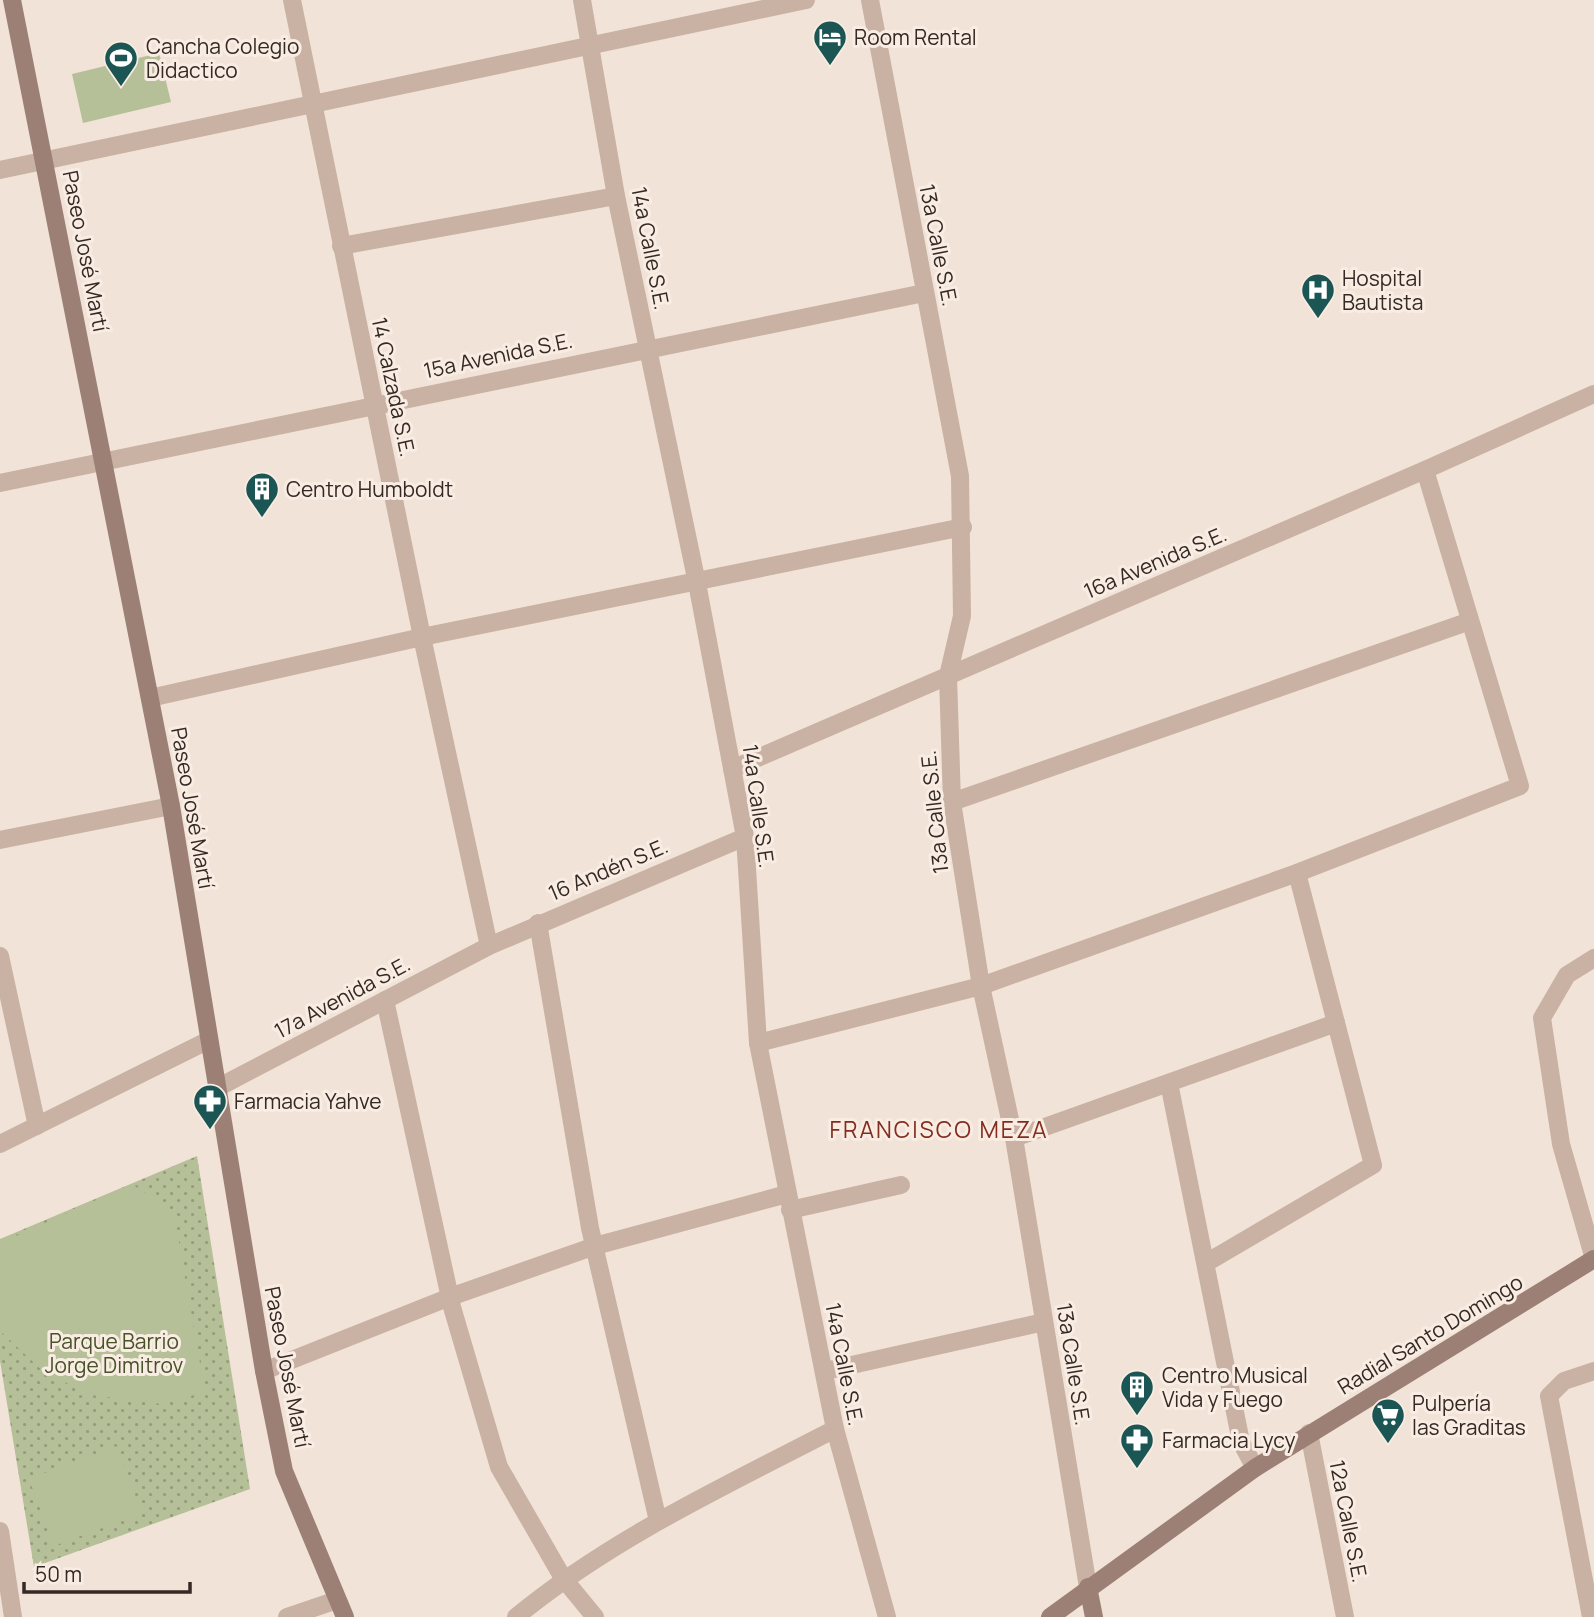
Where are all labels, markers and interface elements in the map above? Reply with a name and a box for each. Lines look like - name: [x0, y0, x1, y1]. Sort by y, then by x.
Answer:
- hotel icon: Room Rental: [811, 18, 849, 67]
- place label: Room Rental: [854, 23, 977, 51]
- place label: Cancha Colegio Didactico: [146, 32, 299, 84]
- sports icon: Cancha Colegio Didactico: [102, 39, 140, 88]
- street label: Paseo José Martí: [57, 168, 115, 334]
- street label: 13a Calle S.E.: [913, 182, 965, 308]
- street label: 14a Calle S.E.: [625, 184, 677, 312]
- place label: Hospital Bautista: [1342, 264, 1423, 316]
- hospital icon: Hospital Bautista: [1299, 271, 1337, 320]
- street label: 14 Calzada S.E.: [366, 315, 422, 459]
- street label: 15a Avenida S.E.: [421, 326, 575, 384]
- building icon: Centro Humboldt: [243, 470, 281, 519]
- place label: Centro Humboldt: [286, 475, 453, 503]
- street label: 16a Avenida S.E.: [1079, 519, 1231, 605]
- street label: Paseo José Martí: [165, 725, 221, 891]
- street label: 14a Calle S.E.: [736, 742, 782, 870]
- street label: 13a Calle S.E.: [914, 749, 954, 875]
- street label: 16 Andén S.E.: [544, 831, 672, 907]
- street label: 17a Avenida S.E.: [269, 949, 415, 1045]
- pharmacy icon: Farmacia Yahve: [191, 1082, 229, 1131]
- place label: Farmacia Yahve: [234, 1087, 382, 1115]
- district label: FRANCISCO MEZA: [829, 1113, 1049, 1145]
- street label: Radial Santo Domingo: [1332, 1268, 1528, 1400]
- street label: Paseo José Martí: [259, 1284, 317, 1450]
- street label: 14a Calle S.E.: [819, 1300, 871, 1428]
- street label: 13a Calle S.E.: [1050, 1301, 1098, 1427]
- park label: Parque Barrio Jorge Dimitrov: [45, 1327, 184, 1379]
- place label: Centro Musical Vida y Fuego: [1162, 1361, 1308, 1413]
- building icon: Centro Musical Vida y Fuego: [1118, 1368, 1156, 1417]
- place label: Pulpería las Graditas: [1412, 1389, 1526, 1441]
- supermarket icon: Pulpería las Graditas: [1369, 1396, 1407, 1445]
- pharmacy icon: Farmacia Lycy: [1118, 1421, 1156, 1470]
- place label: Farmacia Lycy: [1162, 1426, 1296, 1454]
- street label: 12a Calle S.E.: [1323, 1457, 1375, 1585]
- scale bar: [24, 1550, 191, 1594]
- text: 50 m: [35, 1560, 82, 1588]

